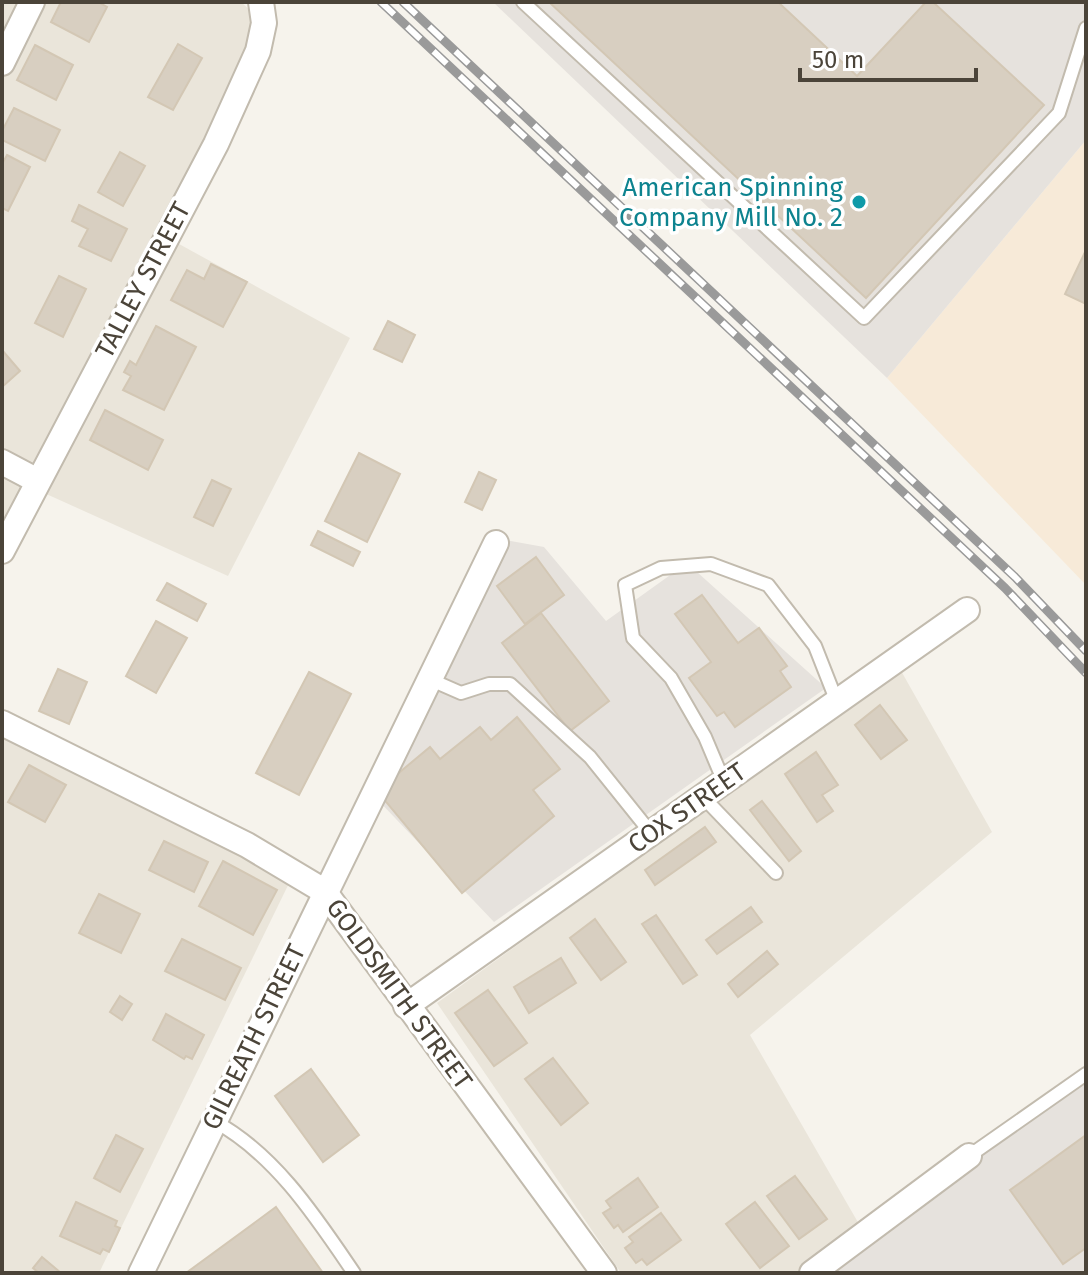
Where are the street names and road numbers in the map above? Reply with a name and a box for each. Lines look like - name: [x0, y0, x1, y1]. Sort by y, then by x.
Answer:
- street label: TALLEY STREET: [89, 196, 197, 363]
- street label: COX STREET: [622, 756, 752, 860]
- street label: GOLDSMITH STREET: [319, 893, 479, 1096]
- street label: GILREATH STREET: [196, 939, 313, 1135]

